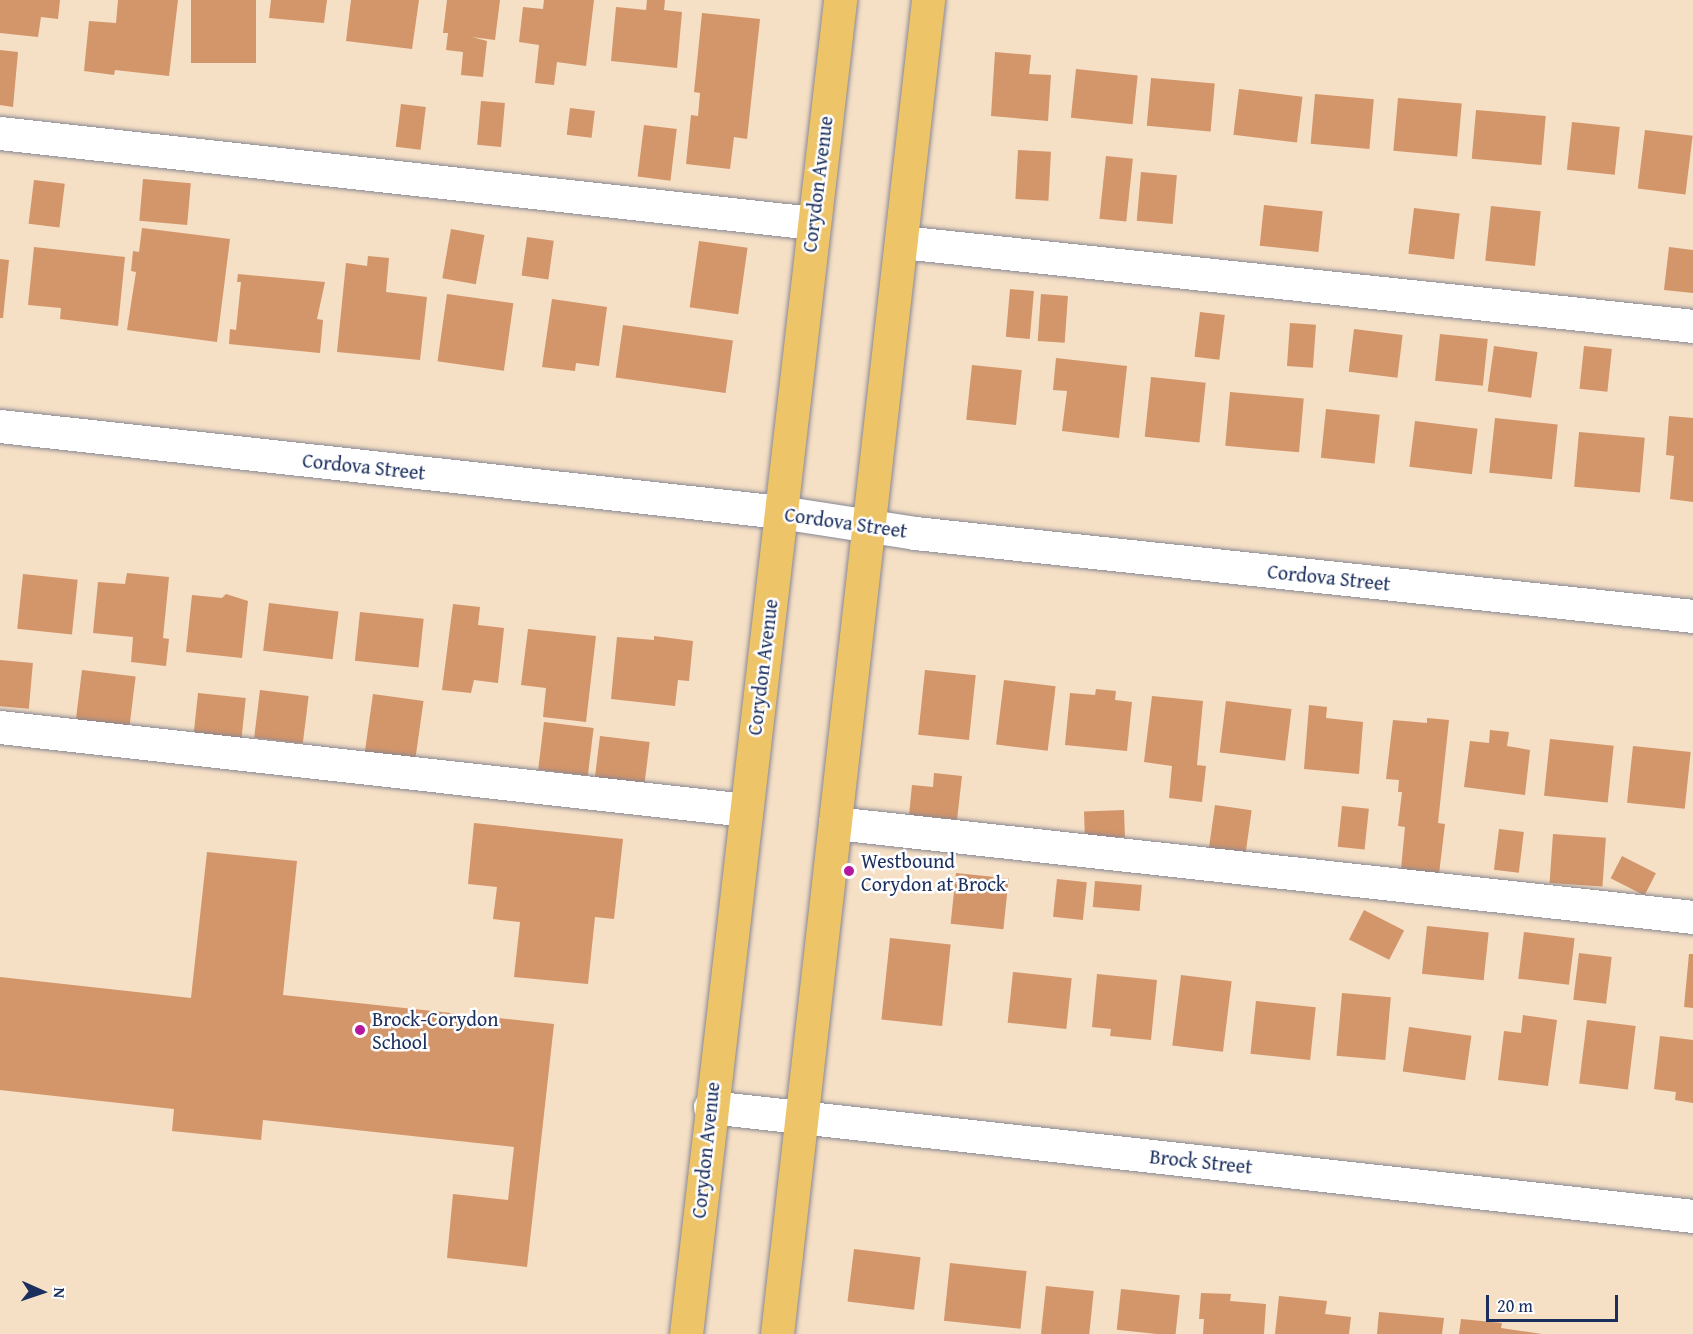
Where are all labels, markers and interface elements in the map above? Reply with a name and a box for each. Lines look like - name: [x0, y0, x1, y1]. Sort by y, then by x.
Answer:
- street label: Corydon Avenue: [797, 114, 837, 254]
- street label: Cordova Street: [301, 448, 427, 484]
- street label: Cordova Street: [783, 502, 909, 542]
- street label: Cordova Street: [1266, 559, 1392, 595]
- street label: Corydon Avenue: [742, 597, 782, 737]
- place label: Westbound Corydon at Brock: [861, 848, 1006, 895]
- marker: Westbound Corydon at Brock: [842, 864, 856, 878]
- place label: Brock-Corydon School: [372, 1006, 498, 1053]
- marker: Brock-Corydon School: [353, 1023, 367, 1037]
- street label: Corydon Avenue: [686, 1080, 724, 1220]
- street label: Brock Street: [1148, 1144, 1254, 1178]
- north arrow: [12, 1262, 72, 1322]
- scale bar: [1489, 1283, 1621, 1321]
- text: N: [48, 1287, 72, 1299]
- text: 20 m: [1497, 1292, 1533, 1319]

